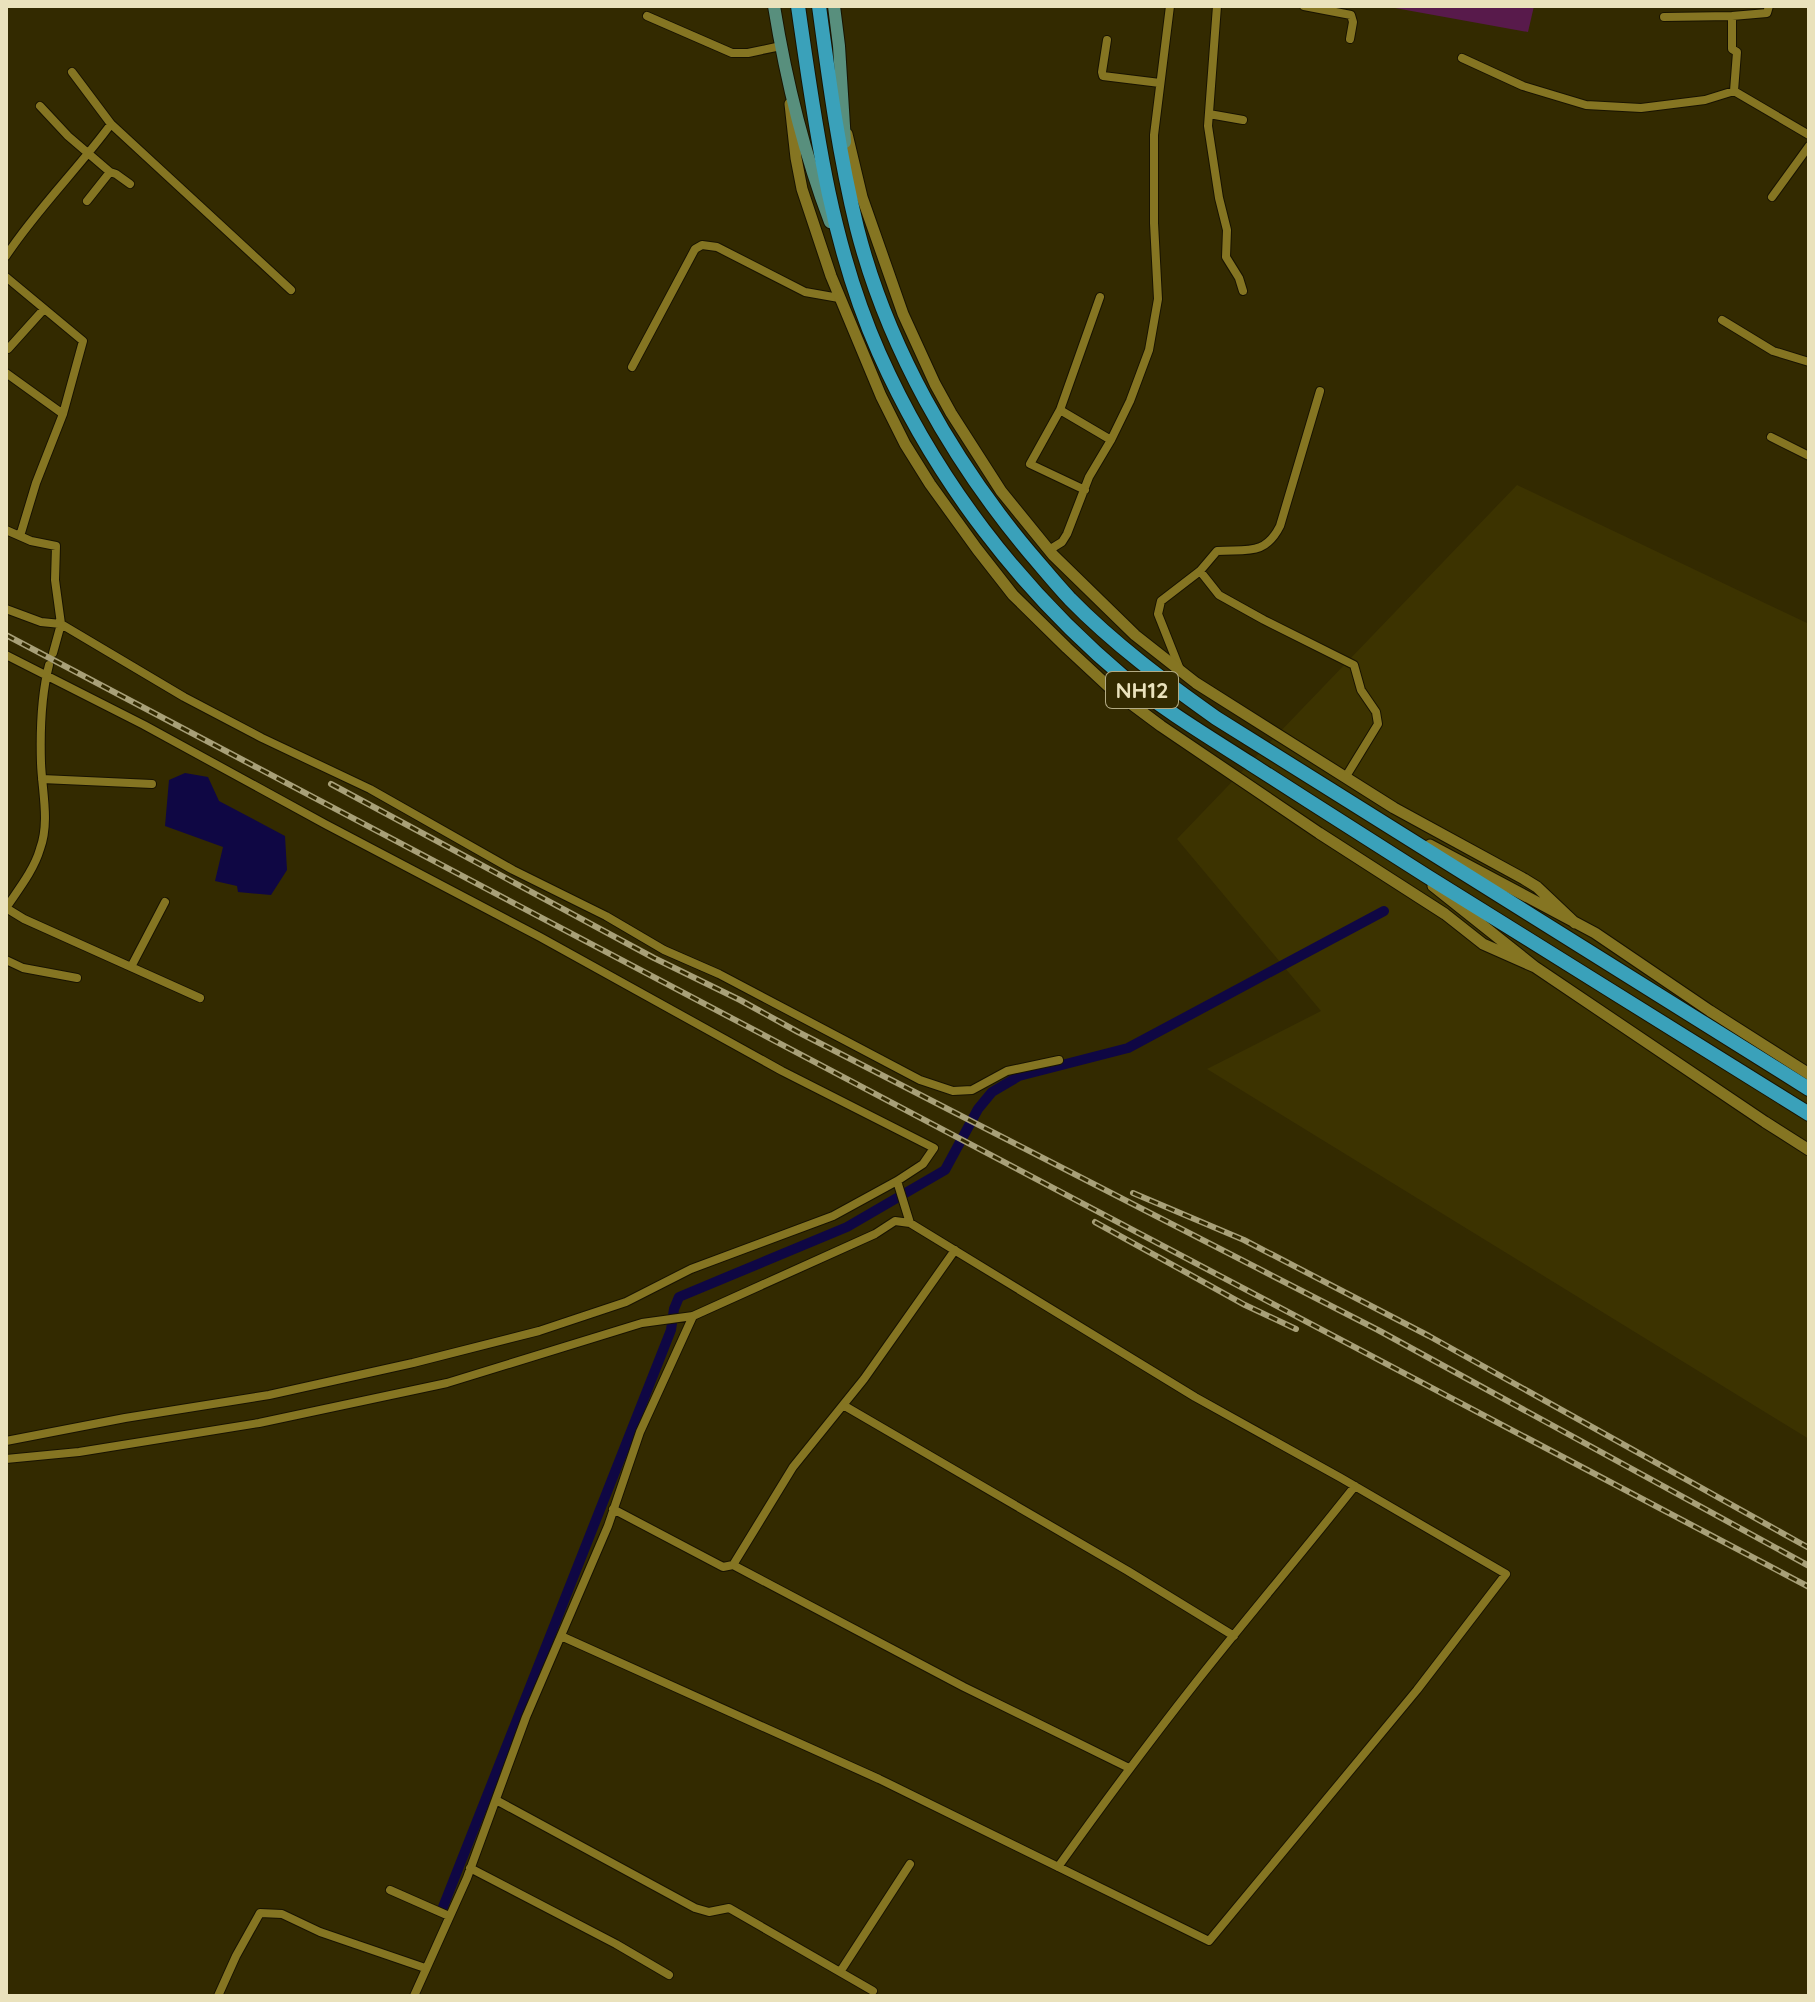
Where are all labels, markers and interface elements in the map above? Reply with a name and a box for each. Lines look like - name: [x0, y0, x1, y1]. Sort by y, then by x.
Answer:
- road number: NH12: [1106, 672, 1178, 708]

